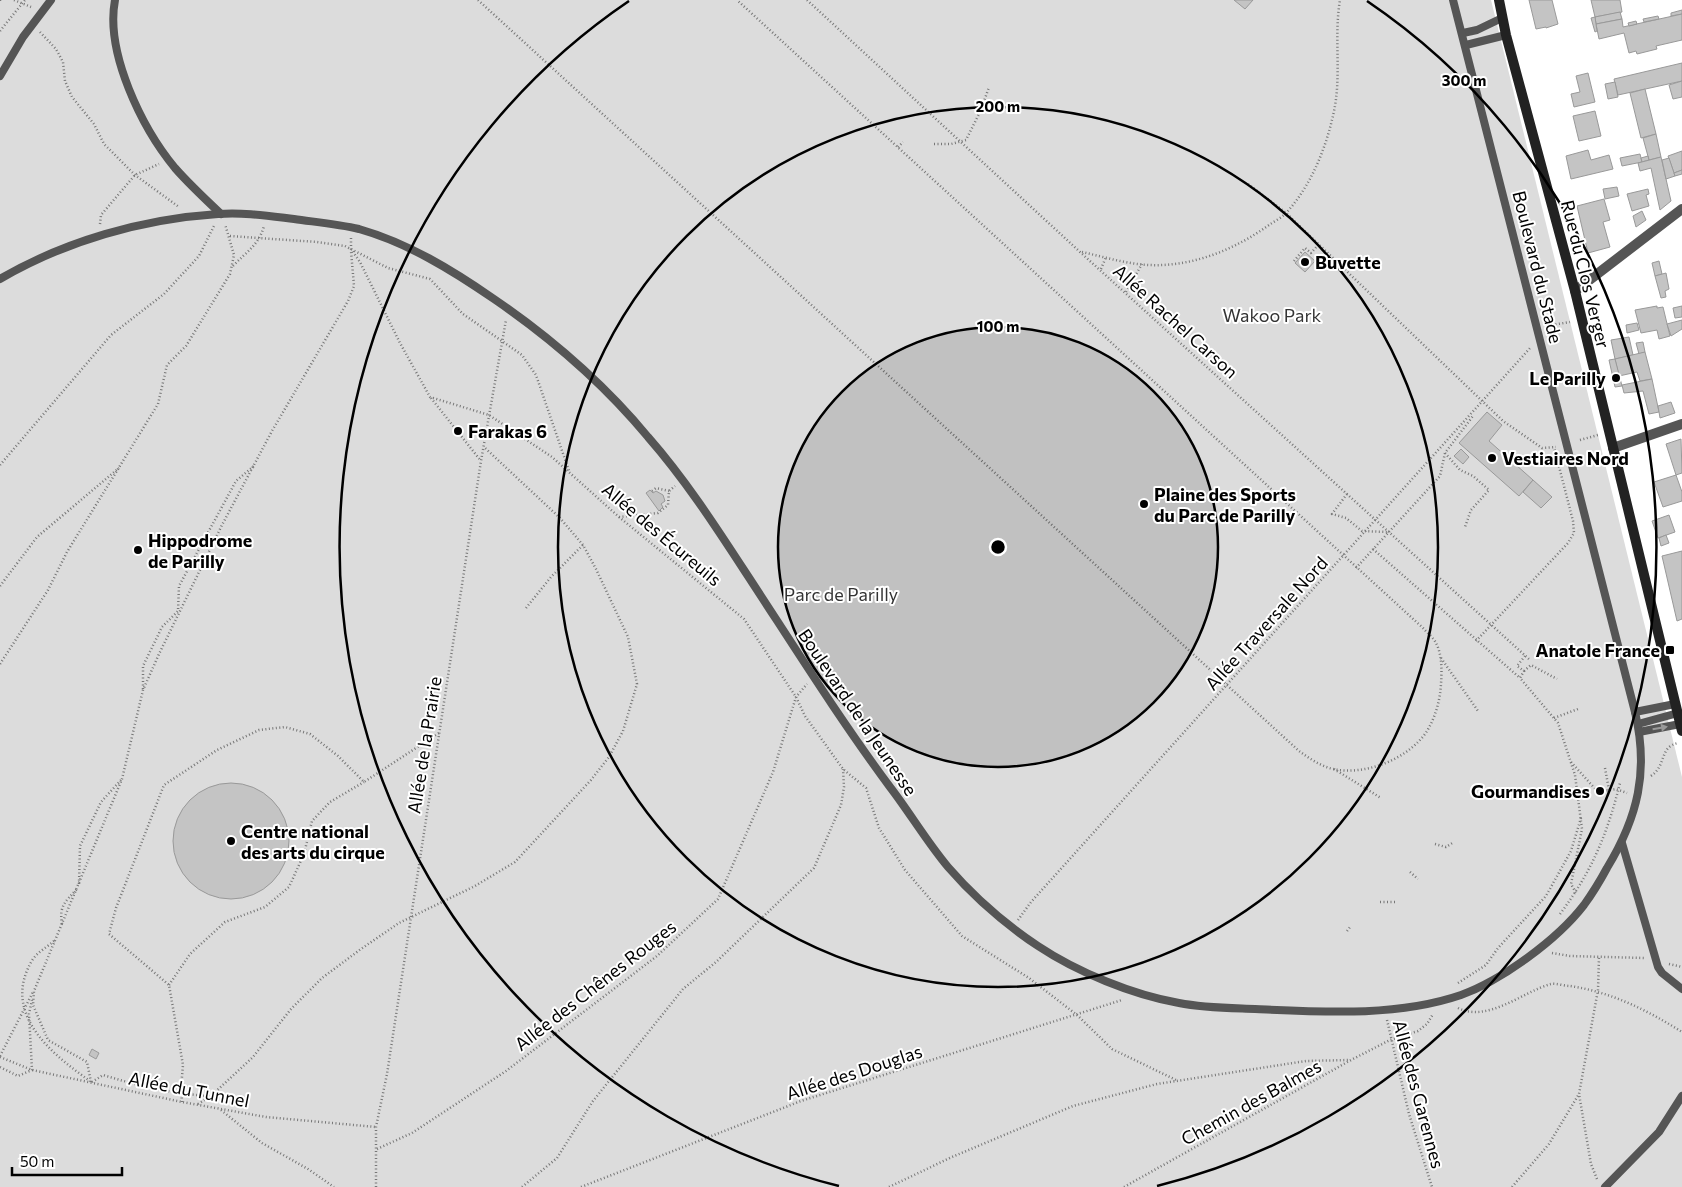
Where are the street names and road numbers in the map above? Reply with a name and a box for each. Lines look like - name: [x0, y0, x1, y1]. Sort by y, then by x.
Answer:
- street label: Boulevard du Stade: [1508, 188, 1568, 346]
- street label: Rue du Clos Verger: [1557, 198, 1615, 350]
- street label: Allée Rachel Carson: [1109, 259, 1243, 383]
- street label: Allée des Écureuils: [598, 478, 726, 590]
- street label: Allée Traversale Nord: [1200, 552, 1332, 694]
- street label: Boulevard de la Jeunesse: [794, 624, 922, 800]
- street label: Allée de la Prairie: [402, 675, 446, 815]
- street label: Allée des Chênes Rouges: [510, 915, 680, 1055]
- street label: Allée des Garennes: [1389, 1017, 1449, 1171]
- street label: Allée des Douglas: [783, 1040, 925, 1104]
- street label: Chemin des Balmes: [1177, 1054, 1325, 1150]
- street label: Allée du Tunnel: [127, 1066, 251, 1112]

